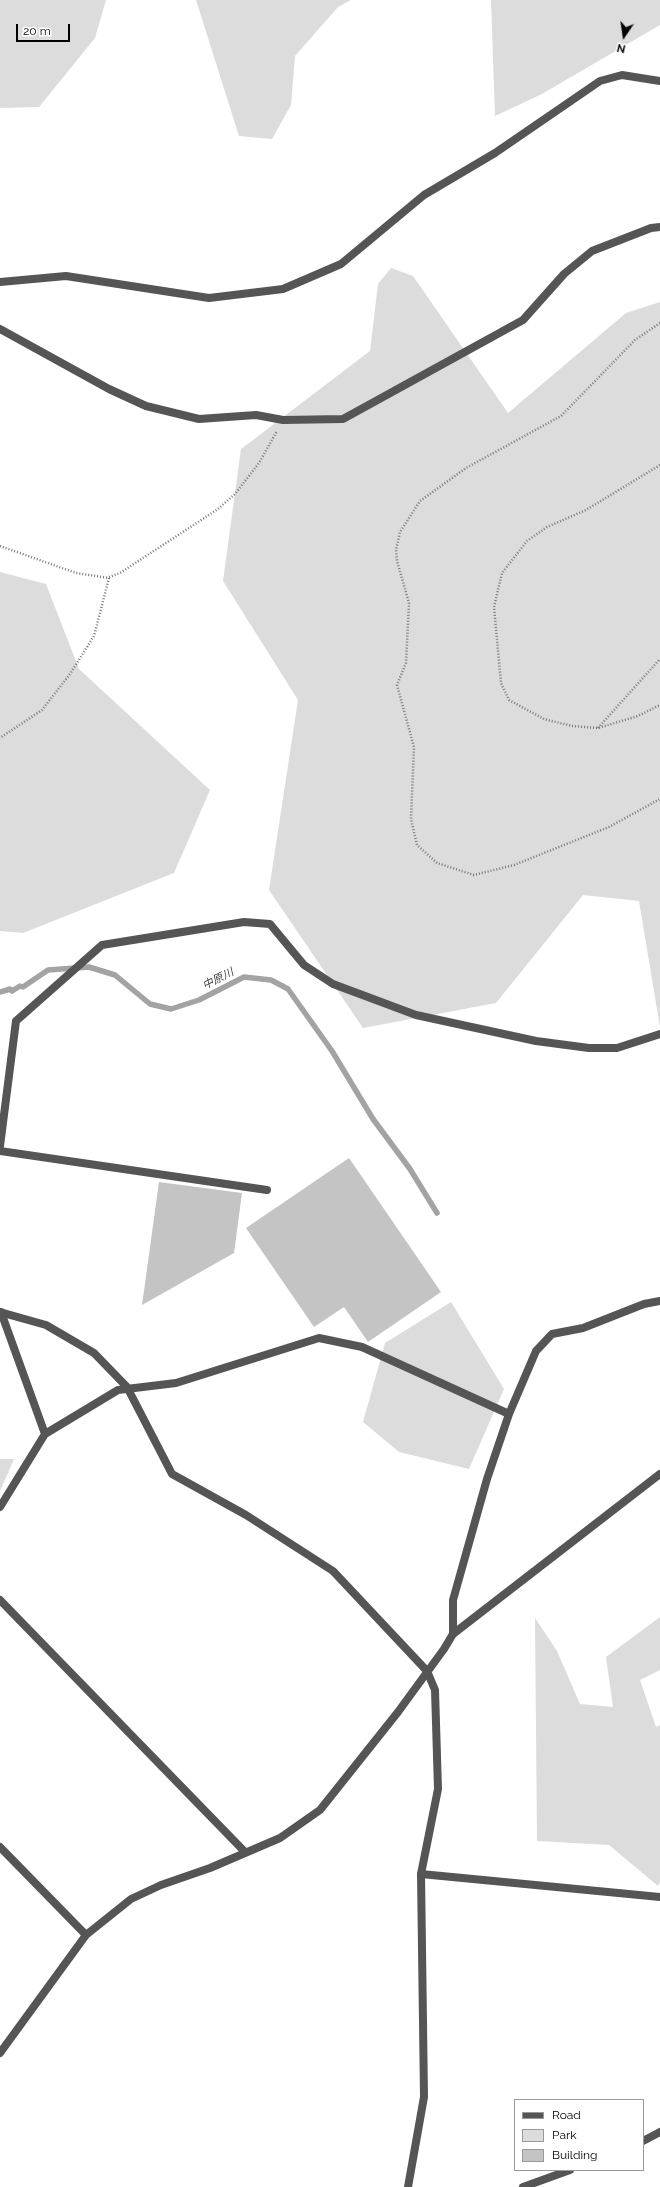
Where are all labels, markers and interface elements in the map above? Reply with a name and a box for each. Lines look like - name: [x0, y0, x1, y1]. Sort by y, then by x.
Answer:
- scale bar: [18, 16, 72, 42]
- north arrow: [604, 16, 644, 56]
- text: 20 m: [23, 24, 51, 38]
- text: N: [616, 41, 627, 55]
- water label: 中原川: [200, 966, 236, 992]
- legend: [514, 2099, 644, 2171]
- text: Road: [552, 2108, 581, 2122]
- text: Park: [552, 2128, 577, 2142]
- text: Building: [552, 2148, 598, 2162]

